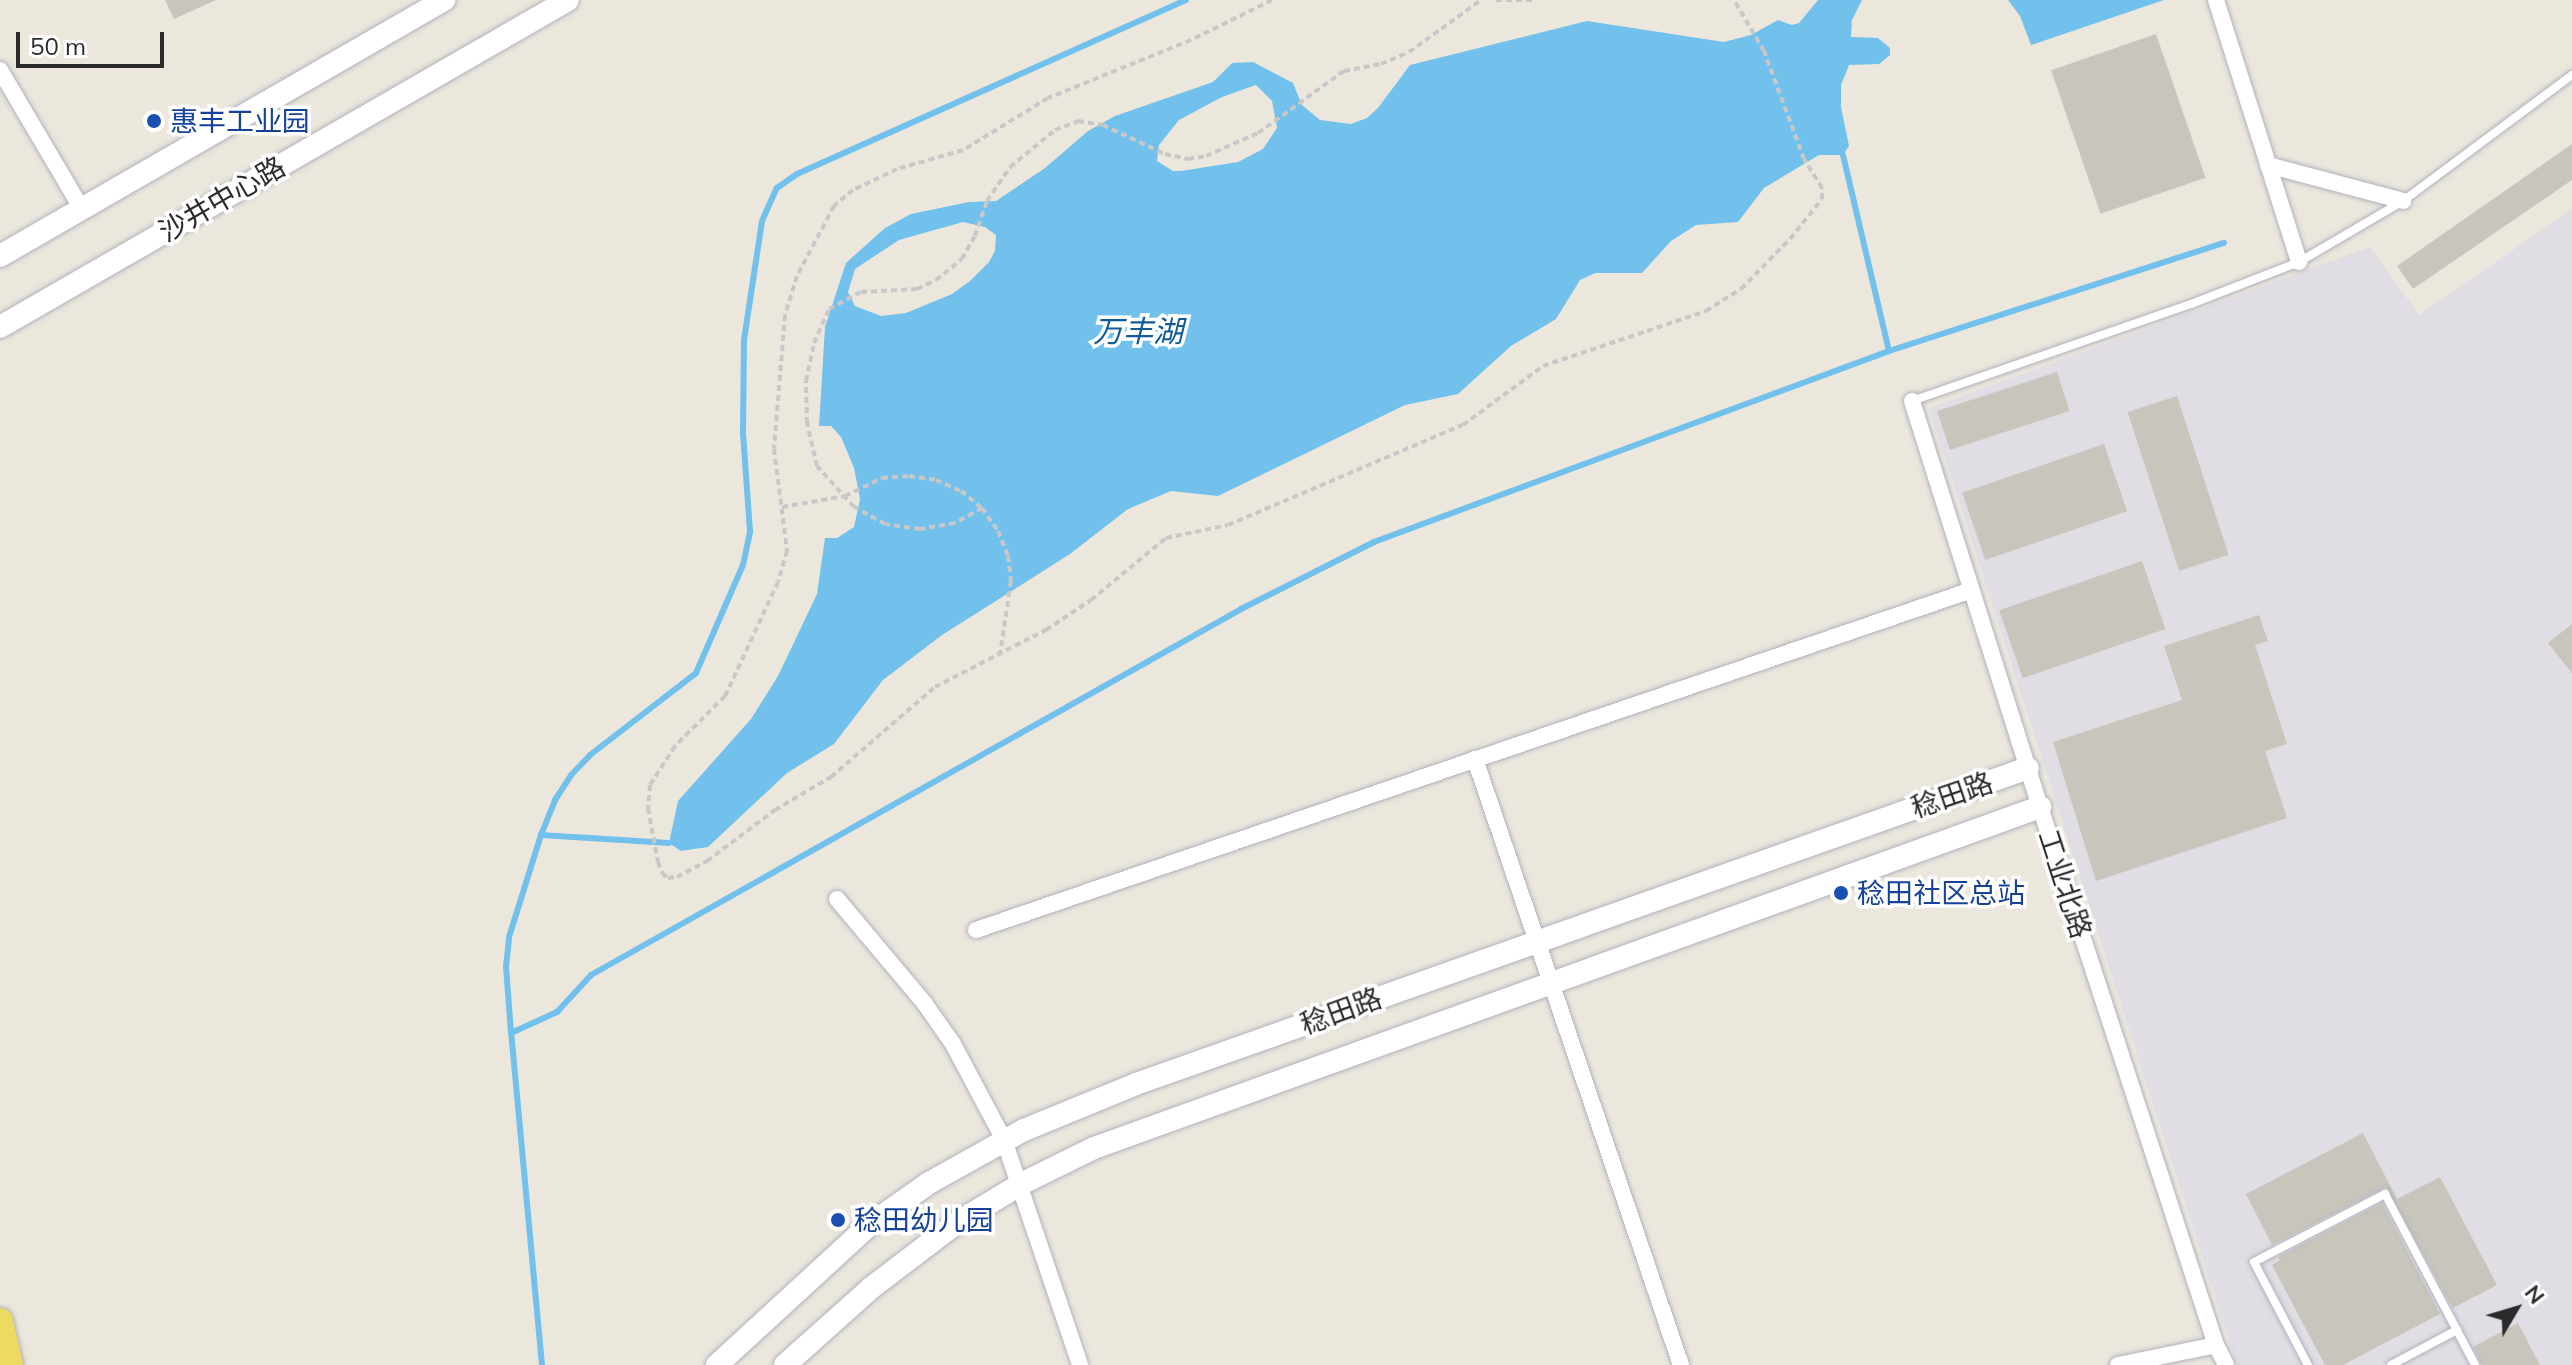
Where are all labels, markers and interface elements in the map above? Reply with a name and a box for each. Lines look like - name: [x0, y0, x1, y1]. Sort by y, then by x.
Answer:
- scale bar: [20, 16, 168, 66]
- text: 50 m: [30, 31, 86, 61]
- place label: 惠丰工业园: [170, 104, 310, 138]
- marker: 惠丰工业园: [145, 112, 163, 130]
- street label: 沙井中心路: [153, 149, 291, 249]
- water label: 万丰湖: [1093, 313, 1183, 349]
- street label: 稔田路: [1907, 765, 1997, 825]
- street label: 工业北路: [2032, 826, 2098, 942]
- place label: 稔田社区总站: [1857, 876, 2025, 910]
- marker: 稔田社区总站: [1832, 884, 1850, 902]
- street label: 稔田路: [1296, 981, 1386, 1041]
- place label: 稔田幼儿园: [854, 1203, 994, 1237]
- marker: 稔田幼儿园: [829, 1211, 847, 1229]
- north arrow: [2476, 1269, 2556, 1349]
- text: N: [2519, 1279, 2551, 1309]

